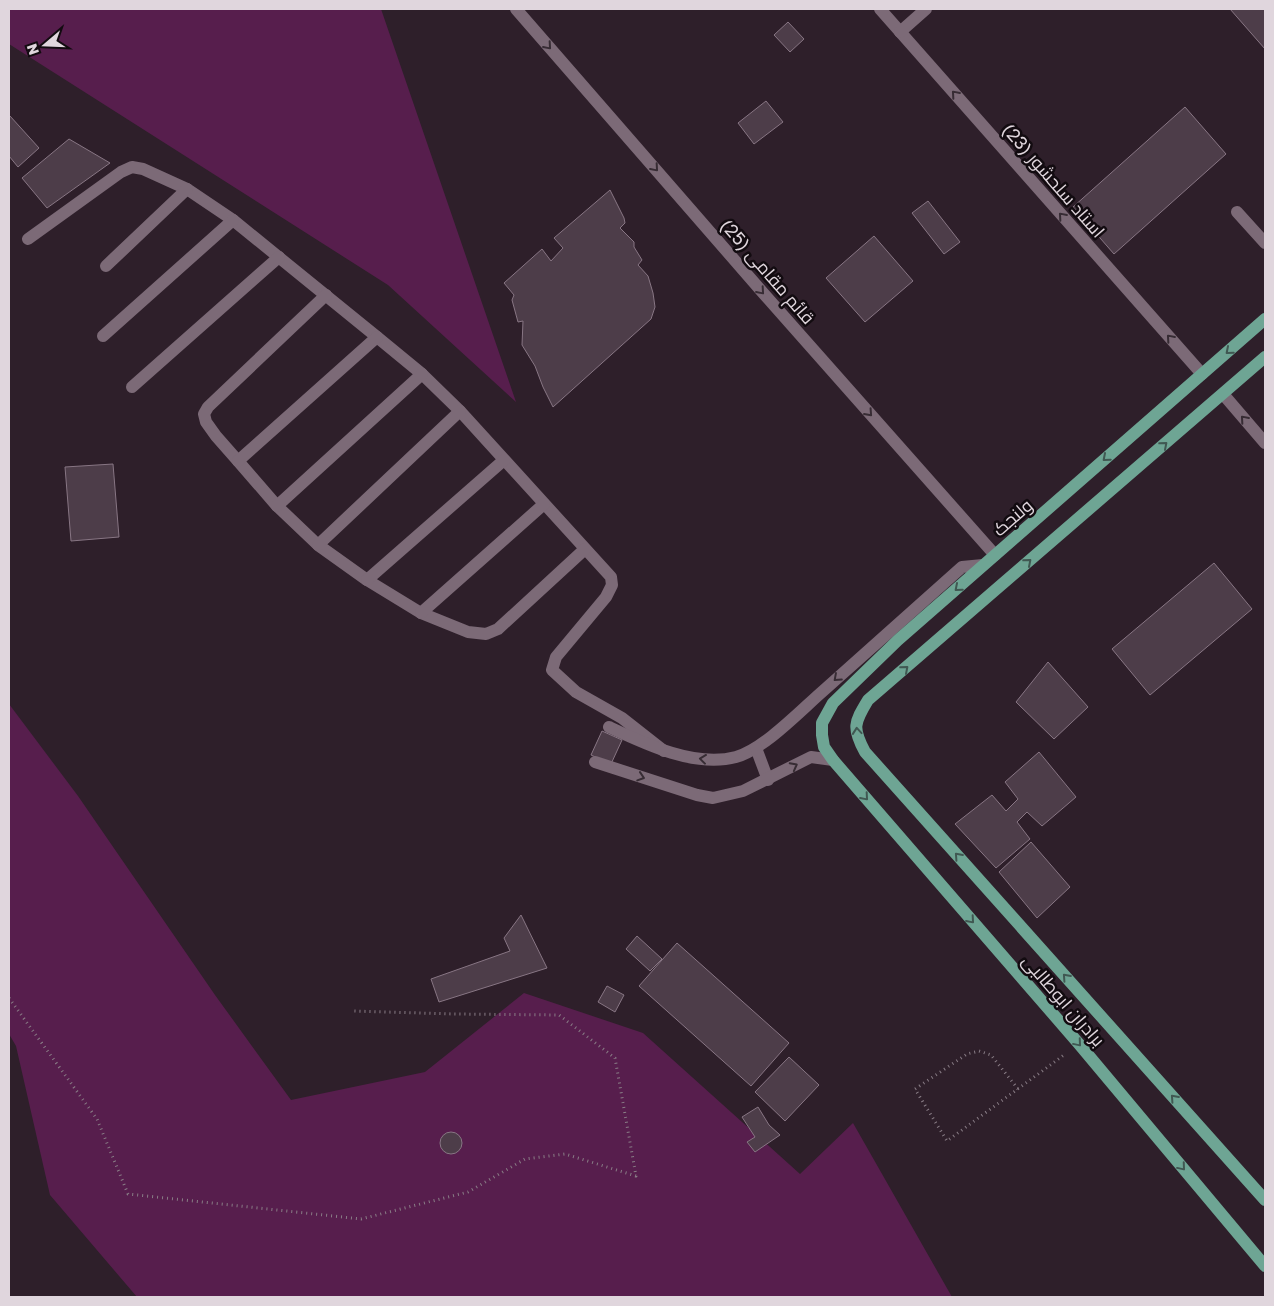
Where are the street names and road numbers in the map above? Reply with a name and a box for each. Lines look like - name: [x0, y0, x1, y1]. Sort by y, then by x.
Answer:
- street label: استاد سلحشور (23): [998, 118, 1110, 242]
- street label: قائم مقامی (25): [715, 214, 820, 329]
- street label: ولنجک: [988, 494, 1037, 541]
- street label: برادران ابوطالبی: [1017, 949, 1110, 1051]

